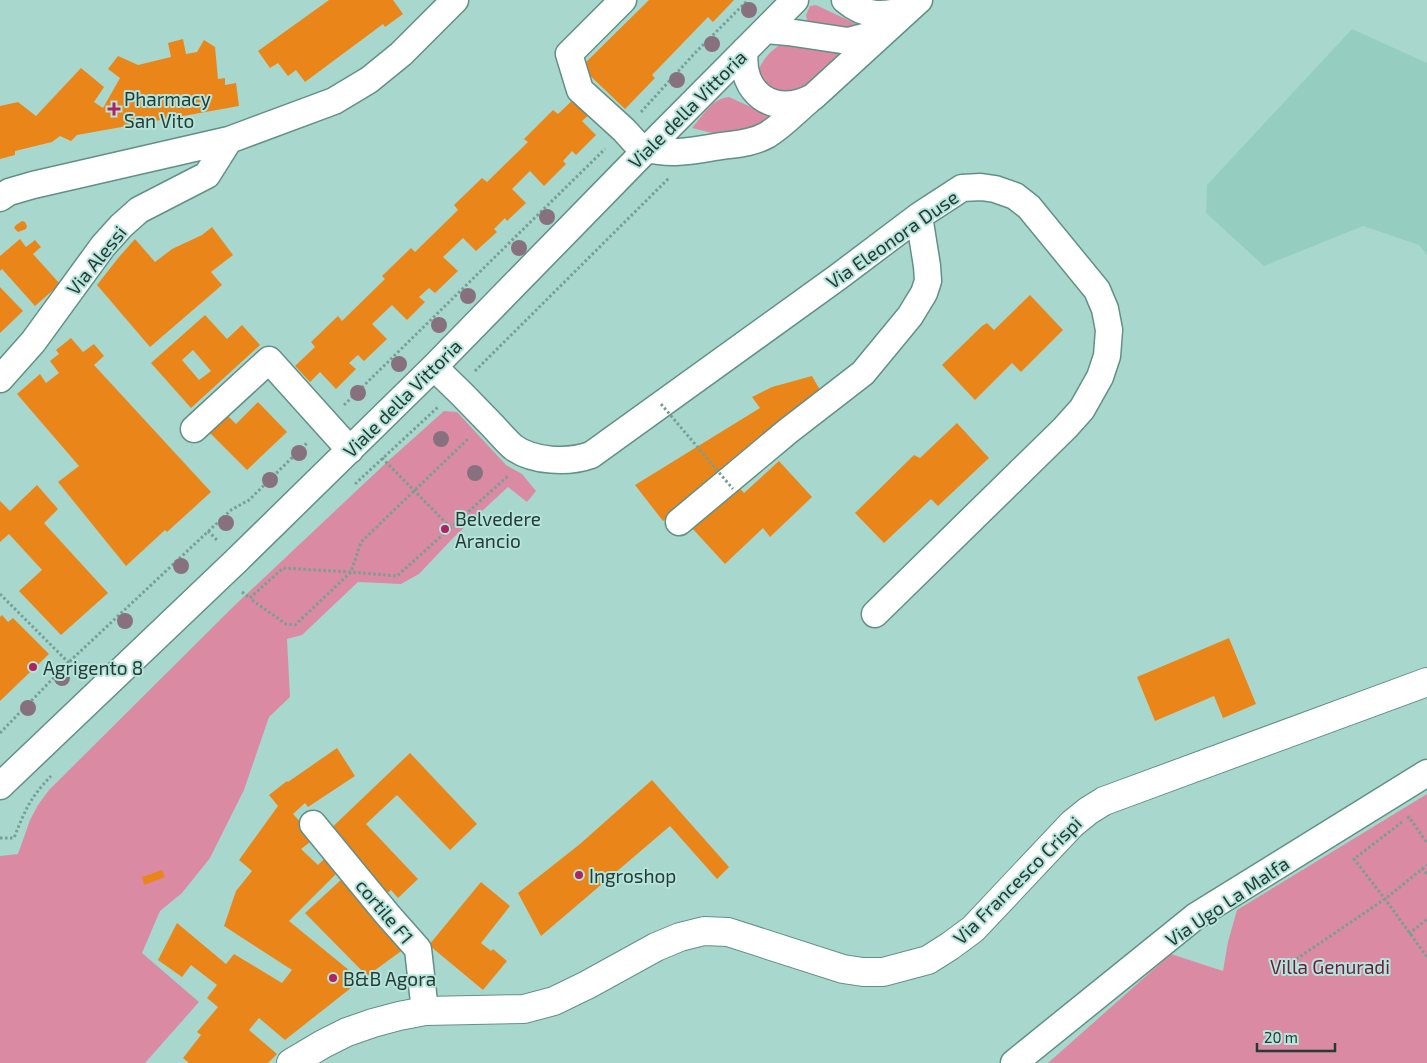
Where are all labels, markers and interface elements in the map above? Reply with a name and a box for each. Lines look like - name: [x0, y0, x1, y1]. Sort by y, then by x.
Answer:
- street label: Viale della Vittoria: [623, 45, 751, 173]
- place label: Pharmacy San Vito: [124, 87, 211, 132]
- marker: Pharmacy San Vito: [108, 103, 120, 115]
- street label: Via Eleonora Duse: [822, 185, 962, 293]
- street label: Via Alessi: [61, 221, 131, 299]
- street label: Viale della Vittoria: [338, 334, 466, 462]
- place label: Belvedere Arancio: [455, 507, 541, 552]
- marker: Belvedere Arancio: [439, 523, 451, 535]
- place label: Agrigento 8: [43, 656, 143, 679]
- marker: Agrigento 8: [27, 661, 39, 673]
- street label: Via Francesco Crispi: [948, 811, 1086, 949]
- street label: Via Ugo La Malfa: [1161, 851, 1293, 951]
- place label: Ingroshop: [589, 864, 676, 887]
- marker: Ingroshop: [573, 869, 585, 881]
- street label: cortile F1: [351, 874, 419, 948]
- park label: Villa Genuradi: [1270, 955, 1390, 978]
- place label: B&B Agora: [343, 967, 436, 990]
- marker: B&B Agora: [327, 972, 339, 984]
- scale bar: [1257, 1020, 1334, 1052]
- text: 20 m: [1264, 1028, 1298, 1046]

